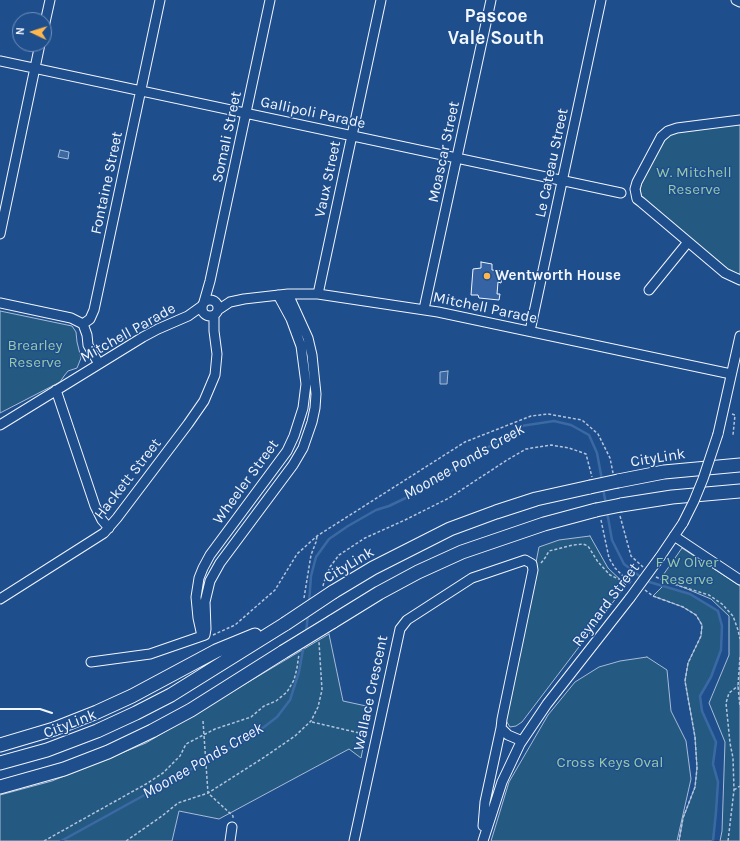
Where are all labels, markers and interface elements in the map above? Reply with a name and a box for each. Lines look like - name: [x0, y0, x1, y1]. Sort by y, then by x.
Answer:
- district label: Pascoe Vale South: [448, 6, 544, 50]
- north arrow: [12, 12, 52, 52]
- text: N: [14, 27, 27, 36]
- street label: Somali Street: [209, 90, 245, 184]
- street label: Gallipoli Parade: [259, 93, 367, 133]
- street label: Moascar Street: [424, 100, 464, 204]
- street label: Le Cateau Street: [532, 107, 572, 219]
- street label: Fontaine Street: [87, 130, 127, 236]
- street label: Vaux Street: [311, 139, 345, 219]
- park label: W. Mitchell Reserve: [656, 164, 732, 199]
- place label: Wentworth House: [495, 267, 621, 285]
- marker: Wentworth House: [482, 271, 492, 281]
- street label: Mitchell Parade: [431, 288, 539, 328]
- street label: Mitchell Parade: [77, 299, 179, 367]
- park label: Brearley Reserve: [7, 337, 63, 372]
- water label: Moonee Ponds Creek: [400, 420, 528, 504]
- street label: Hackett Street: [91, 435, 165, 523]
- street label: Wheeler Street: [209, 436, 283, 528]
- street label: CityLink: [629, 445, 687, 471]
- street label: CityLink: [321, 543, 377, 587]
- park label: F W Olver Reserve: [656, 554, 718, 589]
- street label: Reynard Street: [569, 560, 643, 650]
- street label: Wallace Crescent: [350, 634, 392, 752]
- street label: CityLink: [41, 706, 99, 742]
- water label: Moonee Ponds Creek: [139, 719, 267, 803]
- park label: Cross Keys Oval: [556, 754, 664, 772]

